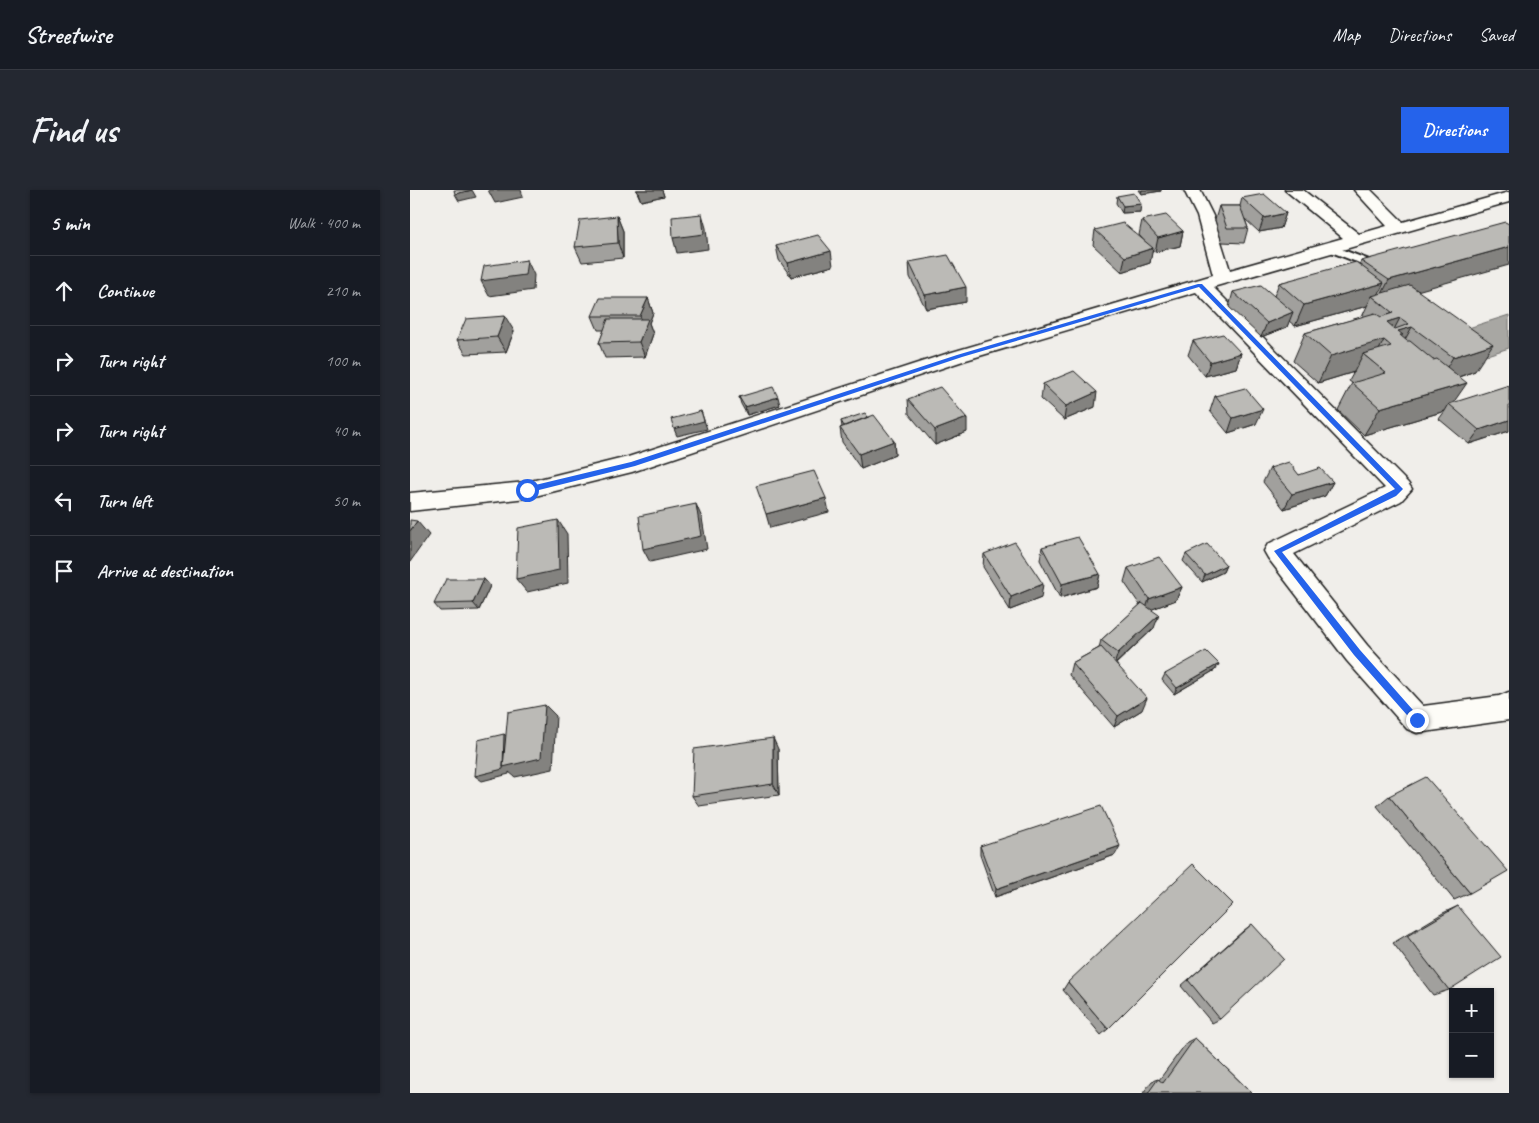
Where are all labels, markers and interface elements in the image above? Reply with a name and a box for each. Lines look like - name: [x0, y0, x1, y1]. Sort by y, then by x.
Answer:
- text: Streetwise: [25, 20, 111, 50]
- text: Map: [1333, 24, 1360, 46]
- text: Directions: [1388, 24, 1451, 46]
- text: Saved: [1479, 24, 1514, 46]
- button: Directions: [1401, 107, 1509, 153]
- text: Find us: [30, 108, 117, 153]
- text: 5 min: [50, 210, 90, 236]
- text: Walk · 400 m: [288, 213, 360, 233]
- icon: ahead: [50, 277, 78, 305]
- text: Continue: [97, 279, 154, 303]
- text: 210 m: [326, 281, 360, 301]
- icon: right: [50, 347, 78, 375]
- text: Turn right: [97, 349, 164, 373]
- text: 100 m: [326, 351, 360, 371]
- icon: right: [50, 417, 78, 445]
- text: Turn right: [97, 419, 164, 443]
- text: 40 m: [333, 421, 360, 441]
- route start: [516, 479, 539, 502]
- icon: left: [50, 487, 78, 515]
- text: Turn left: [97, 489, 152, 513]
- text: 50 m: [333, 491, 360, 511]
- icon: arrive: [50, 557, 78, 585]
- text: Arrive at destination: [97, 559, 233, 583]
- route end: [1406, 709, 1429, 732]
- map controls: [1449, 988, 1494, 1078]
- button: +: [1449, 988, 1494, 1033]
- button: −: [1449, 1033, 1494, 1078]

